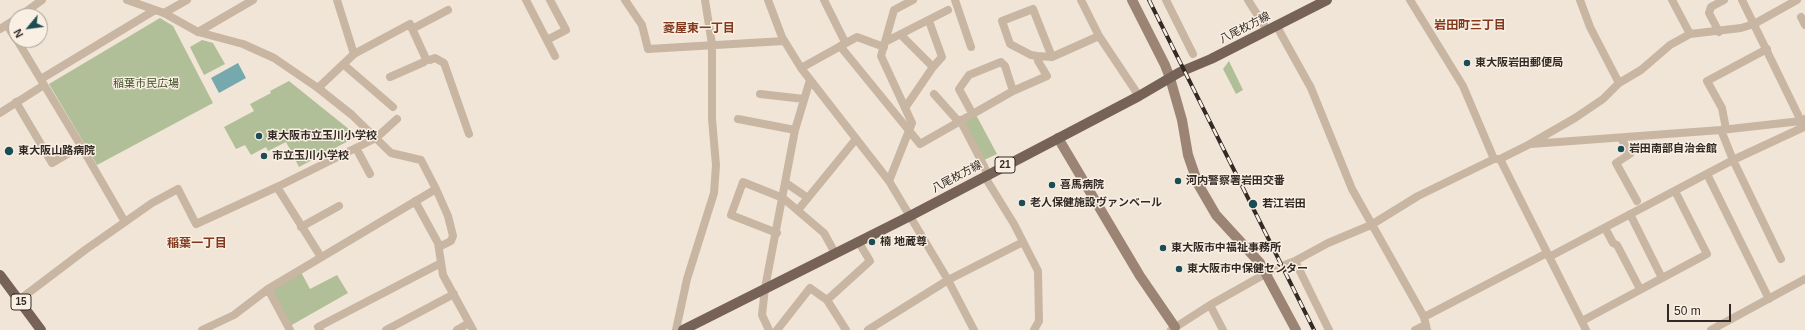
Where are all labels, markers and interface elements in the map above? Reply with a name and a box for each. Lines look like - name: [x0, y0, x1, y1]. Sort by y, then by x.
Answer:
- north arrow: [8, 8, 48, 48]
- street label: 八尾枚方線: [1218, 10, 1272, 46]
- district label: 岩田町三丁目: [1434, 19, 1506, 33]
- district label: 菱屋東一丁目: [663, 22, 735, 36]
- text: N: [11, 27, 26, 40]
- place label: 東大阪岩田郵便局: [1475, 56, 1563, 70]
- marker: 東大阪岩田郵便局: [1462, 58, 1472, 68]
- park label: 稲葉市民広場: [113, 77, 179, 91]
- place label: 東大阪市立玉川小学校: [267, 129, 377, 143]
- marker: 東大阪市立玉川小学校: [254, 131, 264, 141]
- place label: 岩田南部自治会館: [1629, 142, 1717, 156]
- place label: 東大阪山路病院: [18, 144, 95, 158]
- marker: 岩田南部自治会館: [1616, 144, 1626, 154]
- marker: 東大阪山路病院: [3, 145, 15, 157]
- place label: 市立玉川小学校: [272, 149, 349, 163]
- marker: 市立玉川小学校: [259, 151, 269, 161]
- road number: 21: [995, 157, 1015, 173]
- street label: 八尾枚方線: [930, 158, 984, 196]
- place label: 河内警察署岩田交番: [1186, 174, 1285, 188]
- marker: 河内警察署岩田交番: [1173, 176, 1183, 186]
- place label: 喜馬病院: [1060, 178, 1104, 192]
- marker: 喜馬病院: [1047, 180, 1057, 190]
- place label: 老人保健施設ヴァンベール: [1030, 196, 1162, 210]
- place label: 若江岩田: [1262, 197, 1306, 211]
- marker: 老人保健施設ヴァンベール: [1017, 198, 1027, 208]
- marker: 若江岩田: [1247, 198, 1259, 210]
- place label: 楠 地蔵尊: [880, 235, 927, 249]
- district label: 稲葉一丁目: [167, 237, 227, 251]
- marker: 楠 地蔵尊: [867, 237, 877, 247]
- place label: 東大阪市中福祉事務所: [1171, 241, 1281, 255]
- marker: 東大阪市中福祉事務所: [1158, 243, 1168, 253]
- place label: 東大阪市中保健センター: [1187, 262, 1308, 276]
- marker: 東大阪市中保健センター: [1174, 264, 1184, 274]
- road number: 15: [11, 294, 31, 310]
- scale bar: [1669, 296, 1733, 322]
- text: 50 m: [1674, 304, 1701, 318]

